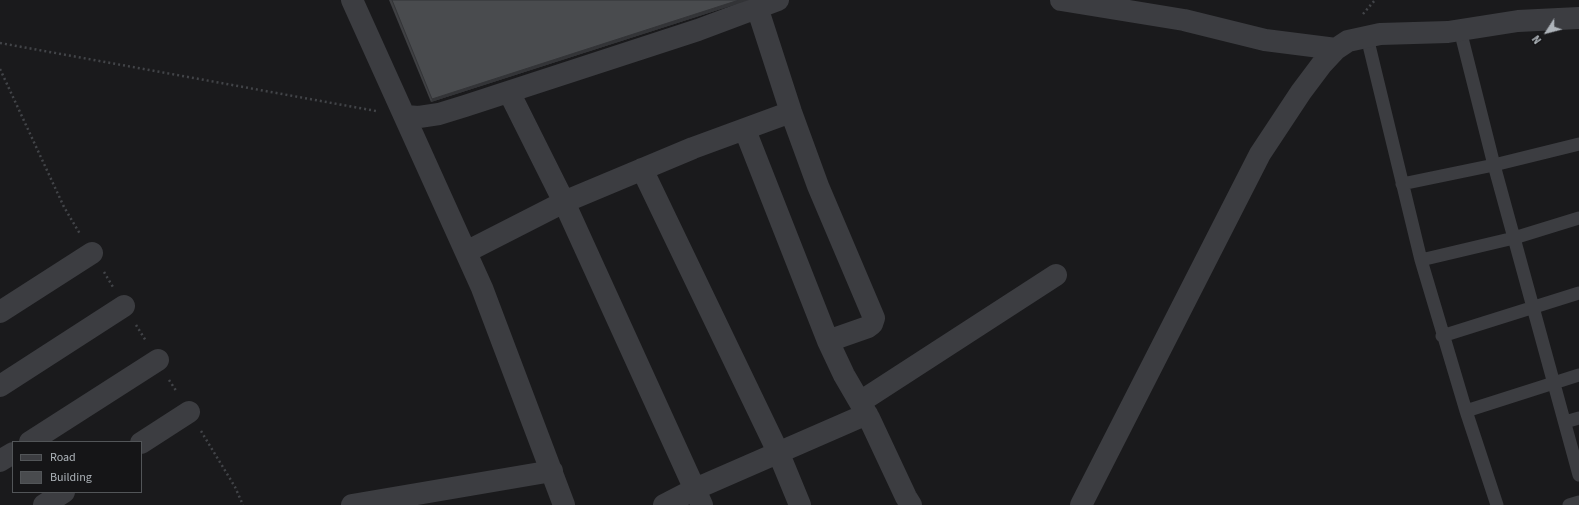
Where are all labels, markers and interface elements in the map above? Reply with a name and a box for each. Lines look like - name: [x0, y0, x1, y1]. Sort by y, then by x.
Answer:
- north arrow: [1527, 12, 1567, 52]
- text: N: [1529, 32, 1545, 47]
- legend: [12, 441, 142, 493]
- text: Road: [50, 449, 76, 466]
- text: Building: [50, 469, 92, 486]

